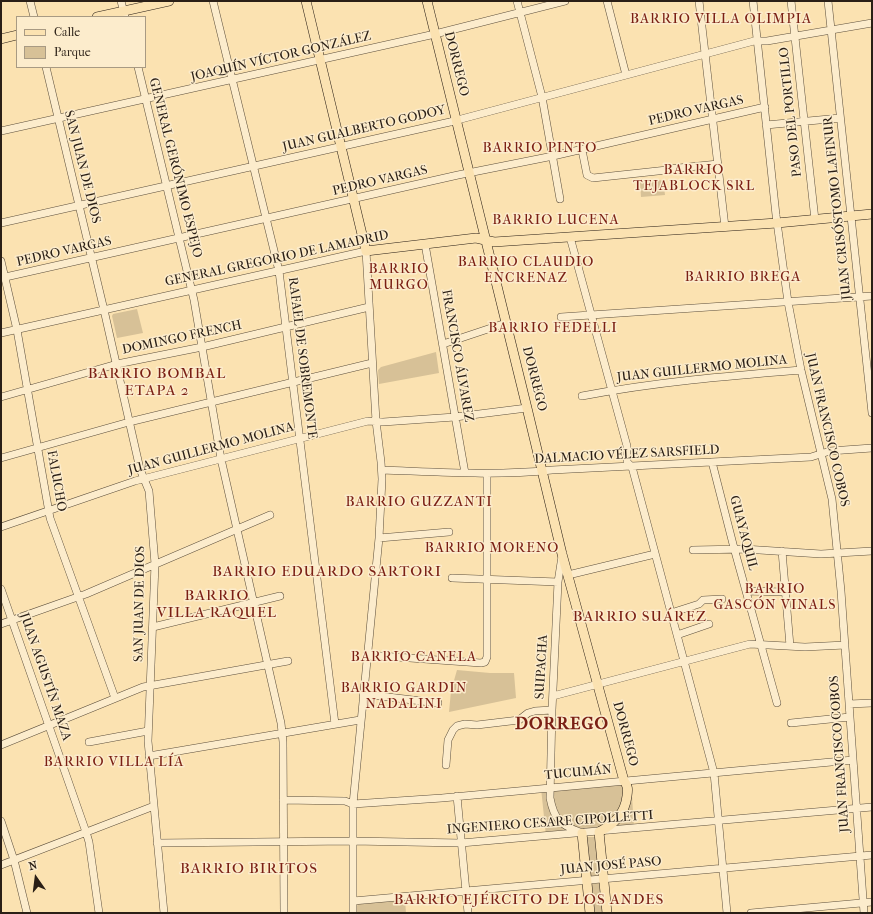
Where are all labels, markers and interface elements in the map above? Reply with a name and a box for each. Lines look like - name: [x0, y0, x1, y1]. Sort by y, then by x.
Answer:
- district label: BARRIO VILLA OLIMPIA: [630, 12, 812, 28]
- legend: [16, 16, 146, 68]
- text: Calle: [54, 25, 80, 39]
- street label: JOAQUÍN VÍCTOR GONZÁLEZ: [189, 29, 373, 85]
- street label: DORREGO: [440, 30, 472, 98]
- text: Parque: [54, 45, 91, 59]
- street label: PASO DEL PORTILLO: [776, 46, 806, 178]
- street label: GENERAL GERÓNIMO ESPEJO: [145, 76, 205, 260]
- street label: PEDRO VARGAS: [647, 92, 745, 130]
- street label: JUAN GUALBERTO GODOY: [281, 103, 447, 155]
- street label: SAN JUAN DE DIOS: [60, 109, 104, 225]
- street label: JUAN CRISÓSTOMO LAFINUR: [821, 115, 855, 301]
- district label: BARRIO PINTO: [483, 141, 597, 157]
- street label: PEDRO VARGAS: [331, 162, 429, 200]
- district label: BARRIO TEJABLOCK SRL: [633, 163, 755, 196]
- district label: BARRIO LUCENA: [492, 213, 620, 229]
- street label: GENERAL GREGORIO DE LAMADRID: [164, 228, 390, 290]
- street label: PEDRO VARGAS: [15, 233, 113, 271]
- district label: BARRIO CLAUDIO ENCRENAZ: [458, 255, 594, 288]
- district label: BARRIO MURGO: [369, 262, 429, 294]
- district label: BARRIO BREGA: [685, 270, 801, 286]
- street label: RAFAEL DE SOBREMONTE: [284, 276, 320, 440]
- street label: FRANCISCO ÁLVAREZ: [438, 288, 476, 424]
- street label: DOMINGO FRENCH: [121, 318, 243, 358]
- district label: BARRIO FEDELLI: [488, 321, 618, 337]
- street label: DORREGO: [518, 345, 550, 413]
- street label: JUAN GUILLERMO MOLINA: [616, 352, 788, 386]
- street label: JUAN FRANCISCO COBOS: [802, 352, 852, 508]
- district label: BARRIO BOMBAL ETAPA 2: [88, 365, 226, 400]
- street label: JUAN GUILLERMO MOLINA: [126, 419, 296, 479]
- street label: DALMACIO VÉLEZ SARSFIELD: [534, 442, 720, 468]
- street label: FALUCHO: [43, 449, 69, 513]
- street label: GUAYAQUIL: [726, 494, 760, 572]
- district label: BARRIO GUZZANTI: [345, 495, 493, 511]
- district label: BARRIO MORENO: [425, 541, 559, 557]
- street label: SAN JUAN DE DIOS: [131, 546, 149, 662]
- district label: BARRIO EDUARDO SARTORI: [212, 563, 442, 581]
- district label: BARRIO GASCÓN VINALS: [714, 582, 836, 614]
- district label: BARRIO VILLA RAQUEL: [157, 587, 277, 622]
- district label: BARRIO SUÁREZ: [573, 608, 707, 626]
- street label: JUAN AGUSTÍN MAZA: [16, 611, 74, 743]
- street label: SUIPACHA: [533, 634, 551, 700]
- district label: BARRIO CANELA: [351, 650, 477, 666]
- street label: JUAN FRANCISCO COBOS: [827, 675, 853, 833]
- district label: BARRIO GARDIN NADALINI: [341, 681, 467, 714]
- street label: DORREGO: [609, 700, 641, 768]
- district label: DORREGO: [515, 715, 609, 735]
- district label: BARRIO VILLA LÍA: [44, 755, 184, 771]
- street label: TUCUMÁN: [544, 762, 612, 784]
- street label: INGENIERO CESARE CIPOLLETTI: [446, 808, 654, 838]
- street label: JUAN JOSÉ PASO: [560, 854, 662, 878]
- north arrow: [16, 858, 56, 898]
- text: N: [27, 859, 39, 873]
- district label: BARRIO BIRITOS: [180, 860, 318, 878]
- district label: BARRIO EJÉRCITO DE LOS ANDES: [394, 891, 664, 909]

